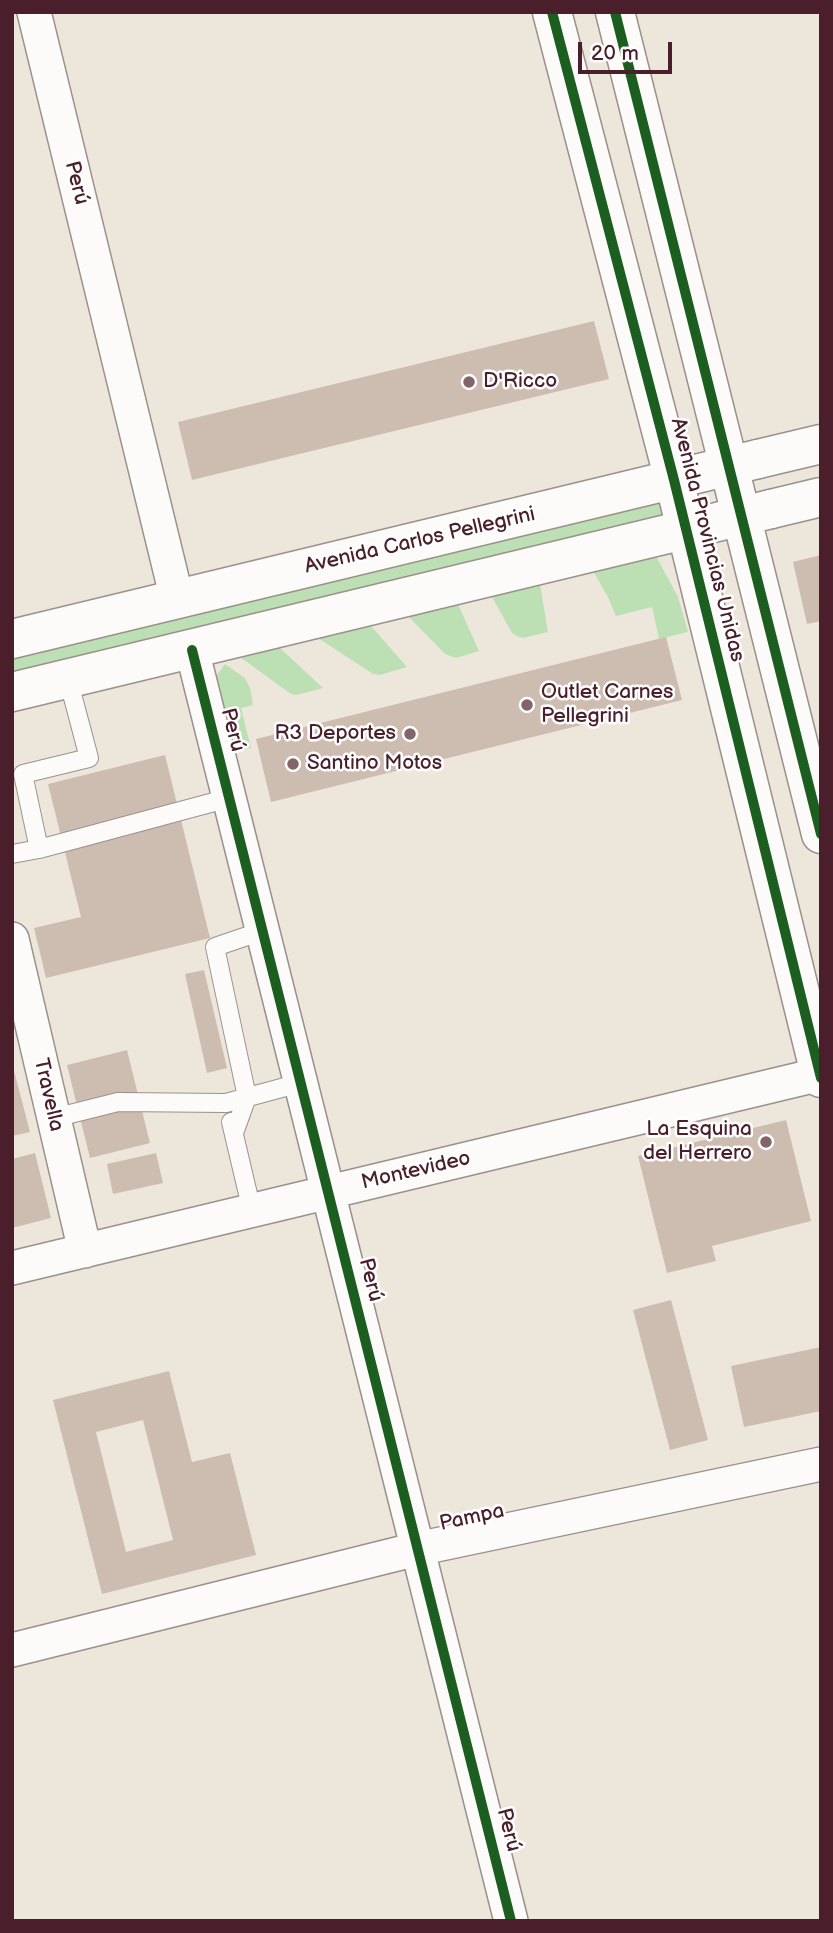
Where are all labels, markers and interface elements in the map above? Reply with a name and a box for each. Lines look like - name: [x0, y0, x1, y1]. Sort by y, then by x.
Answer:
- scale bar: [581, 28, 676, 72]
- text: 20 m: [591, 41, 639, 66]
- street label: Perú: [58, 159, 94, 207]
- place label: D'Ricco: [483, 369, 557, 395]
- marker: D'Ricco: [461, 374, 477, 390]
- street label: Avenida Provincias Unidas: [664, 415, 750, 665]
- street label: Avenida Carlos Pellegrini: [302, 502, 538, 580]
- place label: Outlet Carnes Pellegrini: [541, 680, 673, 730]
- marker: Outlet Carnes Pellegrini: [519, 697, 535, 713]
- street label: Perú: [214, 706, 250, 754]
- place label: R3 Deportes: [274, 721, 396, 747]
- marker: R3 Deportes: [402, 726, 418, 742]
- place label: Santino Motos: [307, 751, 442, 777]
- marker: Santino Motos: [285, 756, 301, 772]
- street label: Travella: [27, 1056, 69, 1134]
- place label: La Esquina del Herrero: [643, 1117, 752, 1167]
- marker: La Esquina del Herrero: [758, 1134, 774, 1150]
- street label: Montevideo: [359, 1146, 473, 1196]
- street label: Perú: [352, 1256, 388, 1304]
- street label: Pampa: [437, 1499, 507, 1537]
- street label: Perú: [490, 1806, 526, 1854]

